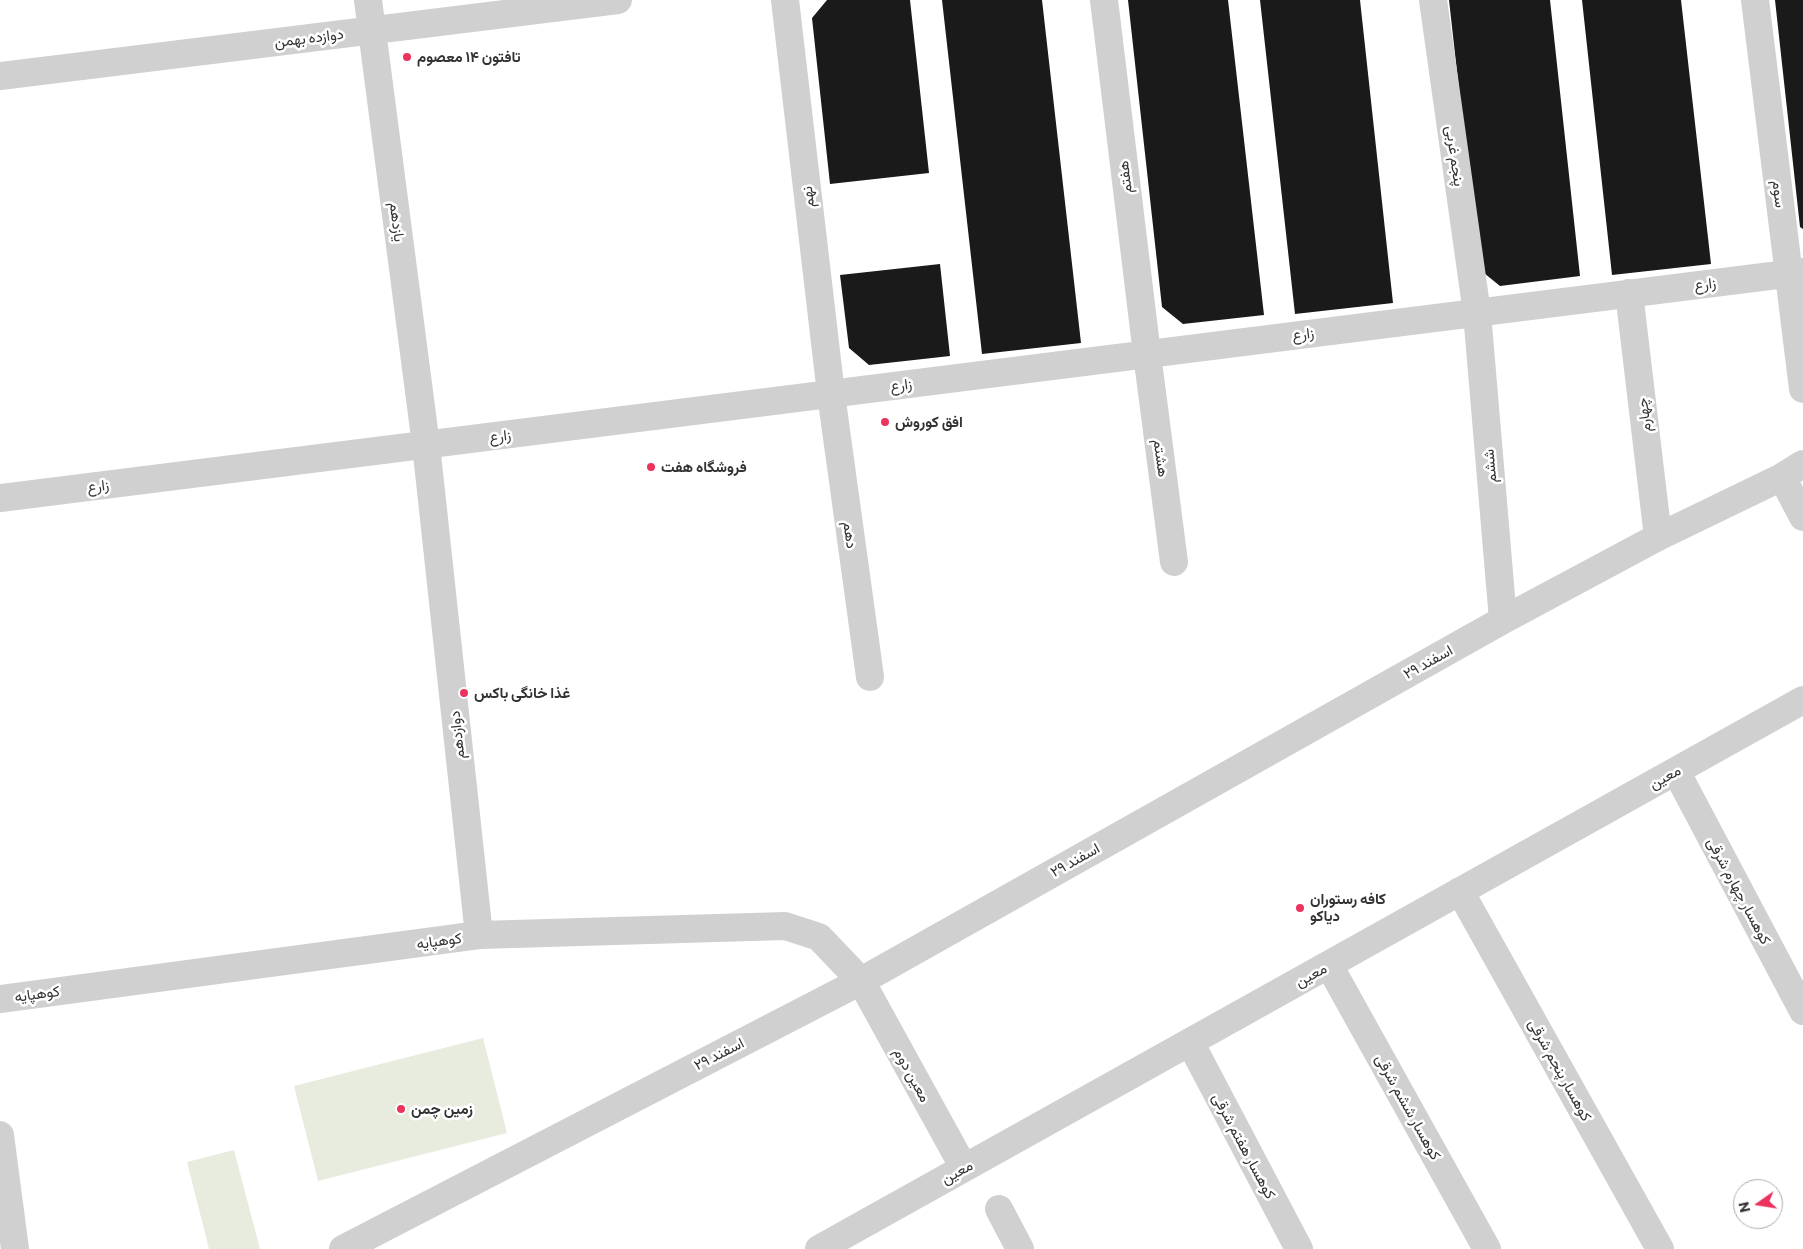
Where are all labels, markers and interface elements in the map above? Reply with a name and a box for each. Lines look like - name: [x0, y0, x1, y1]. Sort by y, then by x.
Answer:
- street label: دوازده بهمن: [273, 25, 345, 51]
- place label: تافتون ۱۴ معصوم: [417, 48, 521, 66]
- marker: تافتون ۱۴ معصوم: [401, 51, 413, 63]
- street label: پنجم غربی: [1442, 124, 1468, 188]
- street label: هفتم: [1114, 160, 1136, 194]
- street label: سوم: [1768, 179, 1790, 209]
- street label: نهم: [798, 185, 818, 209]
- street label: یازدهم: [386, 201, 408, 243]
- street label: زارع: [1693, 274, 1717, 294]
- street label: زارع: [1291, 324, 1315, 344]
- street label: زارع: [889, 375, 913, 395]
- street label: چهارم: [1633, 397, 1655, 433]
- place label: افق کوروش: [895, 413, 963, 431]
- marker: افق کوروش: [879, 416, 891, 428]
- street label: زارع: [488, 426, 512, 446]
- street label: هشتم: [1149, 438, 1173, 478]
- street label: ششم: [1480, 448, 1500, 484]
- place label: فروشگاه هفت: [661, 458, 747, 476]
- marker: فروشگاه هفت: [645, 461, 657, 473]
- street label: زارع: [86, 476, 110, 496]
- street label: دهم: [839, 520, 861, 550]
- street label: ۲۹ اسفند: [1400, 641, 1456, 683]
- place label: غذا خانگی باکس: [474, 684, 570, 702]
- marker: غذا خانگی باکس: [458, 687, 470, 699]
- street label: دوازدهم: [446, 710, 468, 760]
- street label: معین: [1646, 761, 1684, 793]
- street label: کوهسار چهارم شرقی: [1703, 834, 1775, 948]
- street label: ۲۹ اسفند: [1047, 839, 1103, 881]
- place label: کافه رستوران دیاکو: [1310, 890, 1386, 925]
- marker: کافه رستوران دیاکو: [1294, 902, 1306, 914]
- street label: کوهپایه: [415, 929, 463, 953]
- street label: معین: [1292, 959, 1330, 991]
- street label: کوهپایه: [13, 982, 61, 1006]
- street label: کوهسار پنجم شرقی: [1525, 1016, 1595, 1124]
- street label: ۲۹ اسفند: [691, 1034, 747, 1074]
- street label: معین دوم: [890, 1045, 934, 1105]
- street label: کوهسار ششم شرقی: [1371, 1051, 1445, 1163]
- street label: کوهسار هفتم شرقی: [1209, 1090, 1279, 1202]
- place label: زمین چمن: [411, 1100, 473, 1118]
- marker: زمین چمن: [395, 1103, 407, 1115]
- street label: معین: [938, 1156, 976, 1188]
- north arrow: [1733, 1179, 1783, 1229]
- text: N: [1734, 1200, 1753, 1214]

